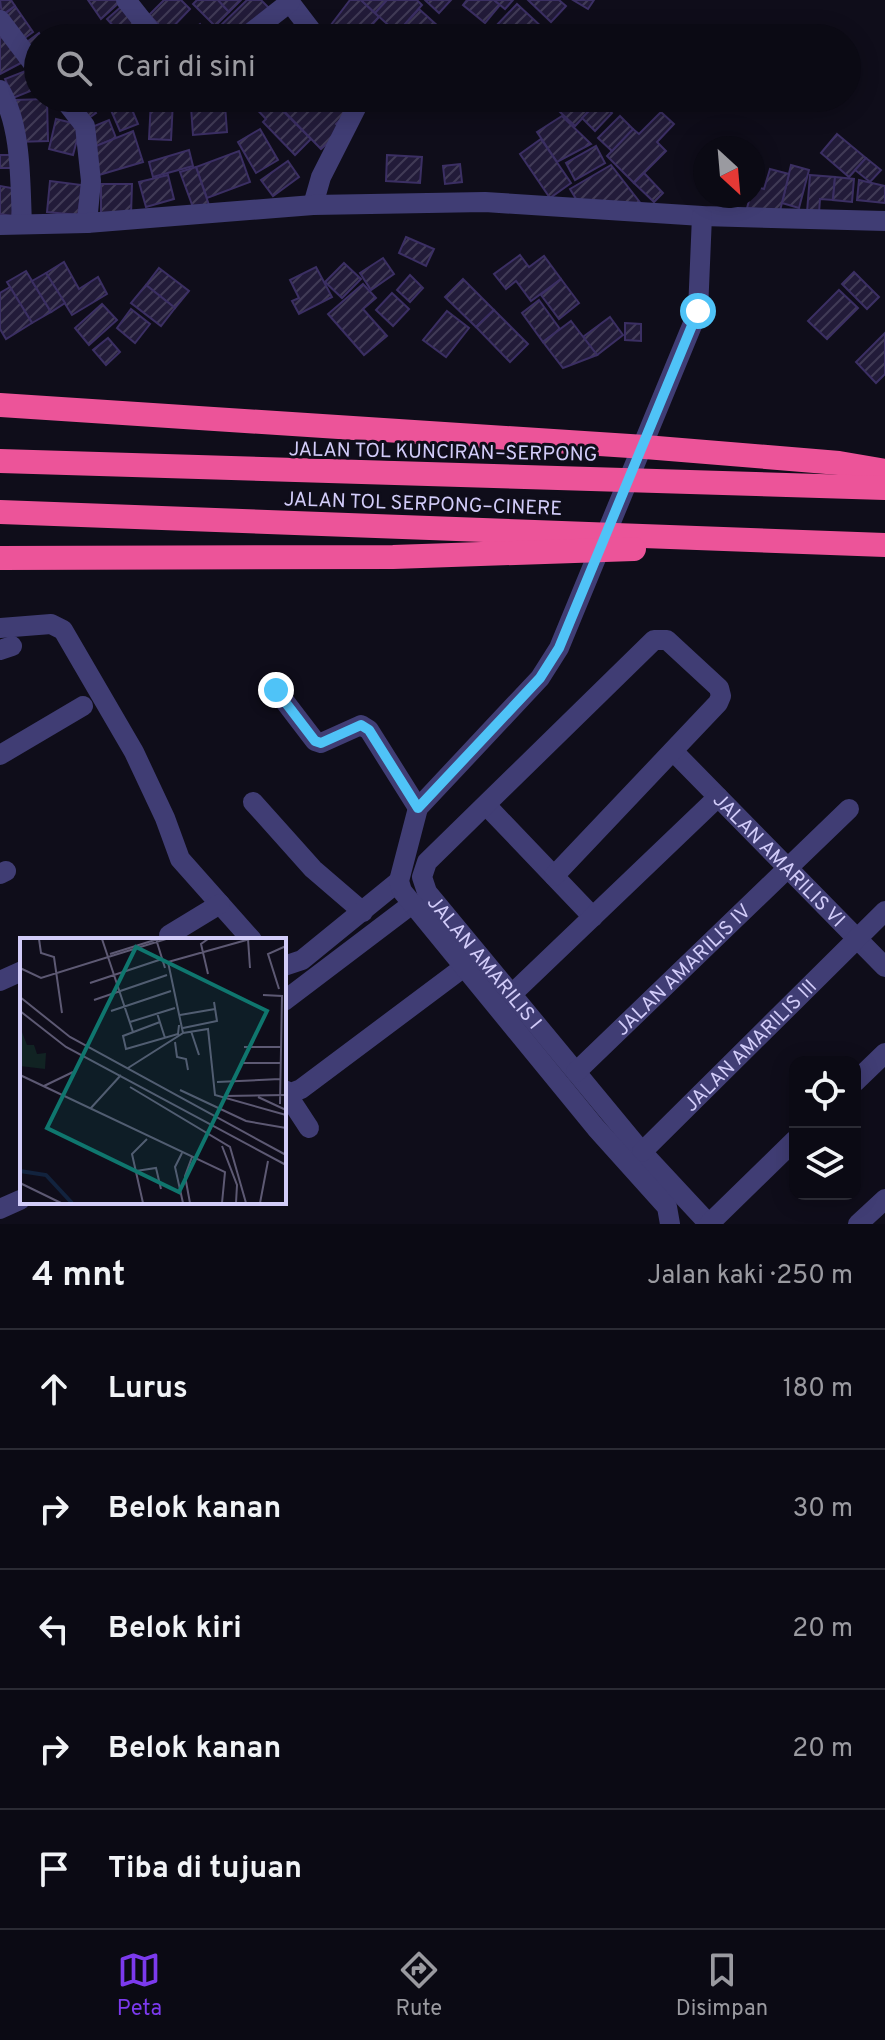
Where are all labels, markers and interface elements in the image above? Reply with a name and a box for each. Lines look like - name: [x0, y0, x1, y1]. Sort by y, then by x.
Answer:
- search box: [24, 24, 861, 112]
- icon: search: [52, 46, 96, 90]
- text: Cari di sini: [116, 50, 256, 87]
- north arrow: [693, 136, 765, 208]
- route start: [680, 293, 716, 329]
- street label: JALAN TOL KUNCIRAN–SERPONG: [288, 437, 598, 469]
- street label: JALAN TOL SERPONG–CINERE: [283, 487, 563, 523]
- route end: [258, 672, 294, 708]
- street label: JALAN AMARILIS VI: [706, 788, 850, 934]
- street label: JALAN AMARILIS I: [420, 891, 546, 1036]
- street label: JALAN AMARILIS IV: [610, 899, 758, 1042]
- inset map: [20, 938, 286, 1204]
- street label: JALAN AMARILIS III: [679, 975, 824, 1118]
- map controls: [789, 1056, 861, 1200]
- button: locate: [789, 1056, 861, 1128]
- button: layers: [789, 1128, 861, 1200]
- text: 4 mnt: [32, 1255, 125, 1298]
- text: Jalan kaki · 250 m: [647, 1260, 853, 1293]
- icon: ahead: [32, 1367, 76, 1411]
- text: Lurus: [108, 1371, 188, 1408]
- text: 180 m: [783, 1373, 853, 1406]
- icon: right: [32, 1487, 76, 1531]
- text: Belok kanan: [108, 1491, 281, 1528]
- text: 30 m: [793, 1493, 853, 1526]
- icon: left: [32, 1607, 76, 1651]
- text: Belok kiri: [108, 1611, 242, 1648]
- text: 20 m: [792, 1613, 853, 1646]
- icon: right: [32, 1727, 76, 1771]
- text: Belok kanan: [108, 1731, 281, 1768]
- text: 20 m: [792, 1733, 853, 1766]
- icon: arrive: [32, 1847, 76, 1891]
- text: Tiba di tujuan: [108, 1851, 302, 1888]
- tab: Peta: [117, 1948, 162, 2023]
- tab: Rute: [396, 1948, 442, 2023]
- tab: Disimpan: [676, 1948, 768, 2023]

